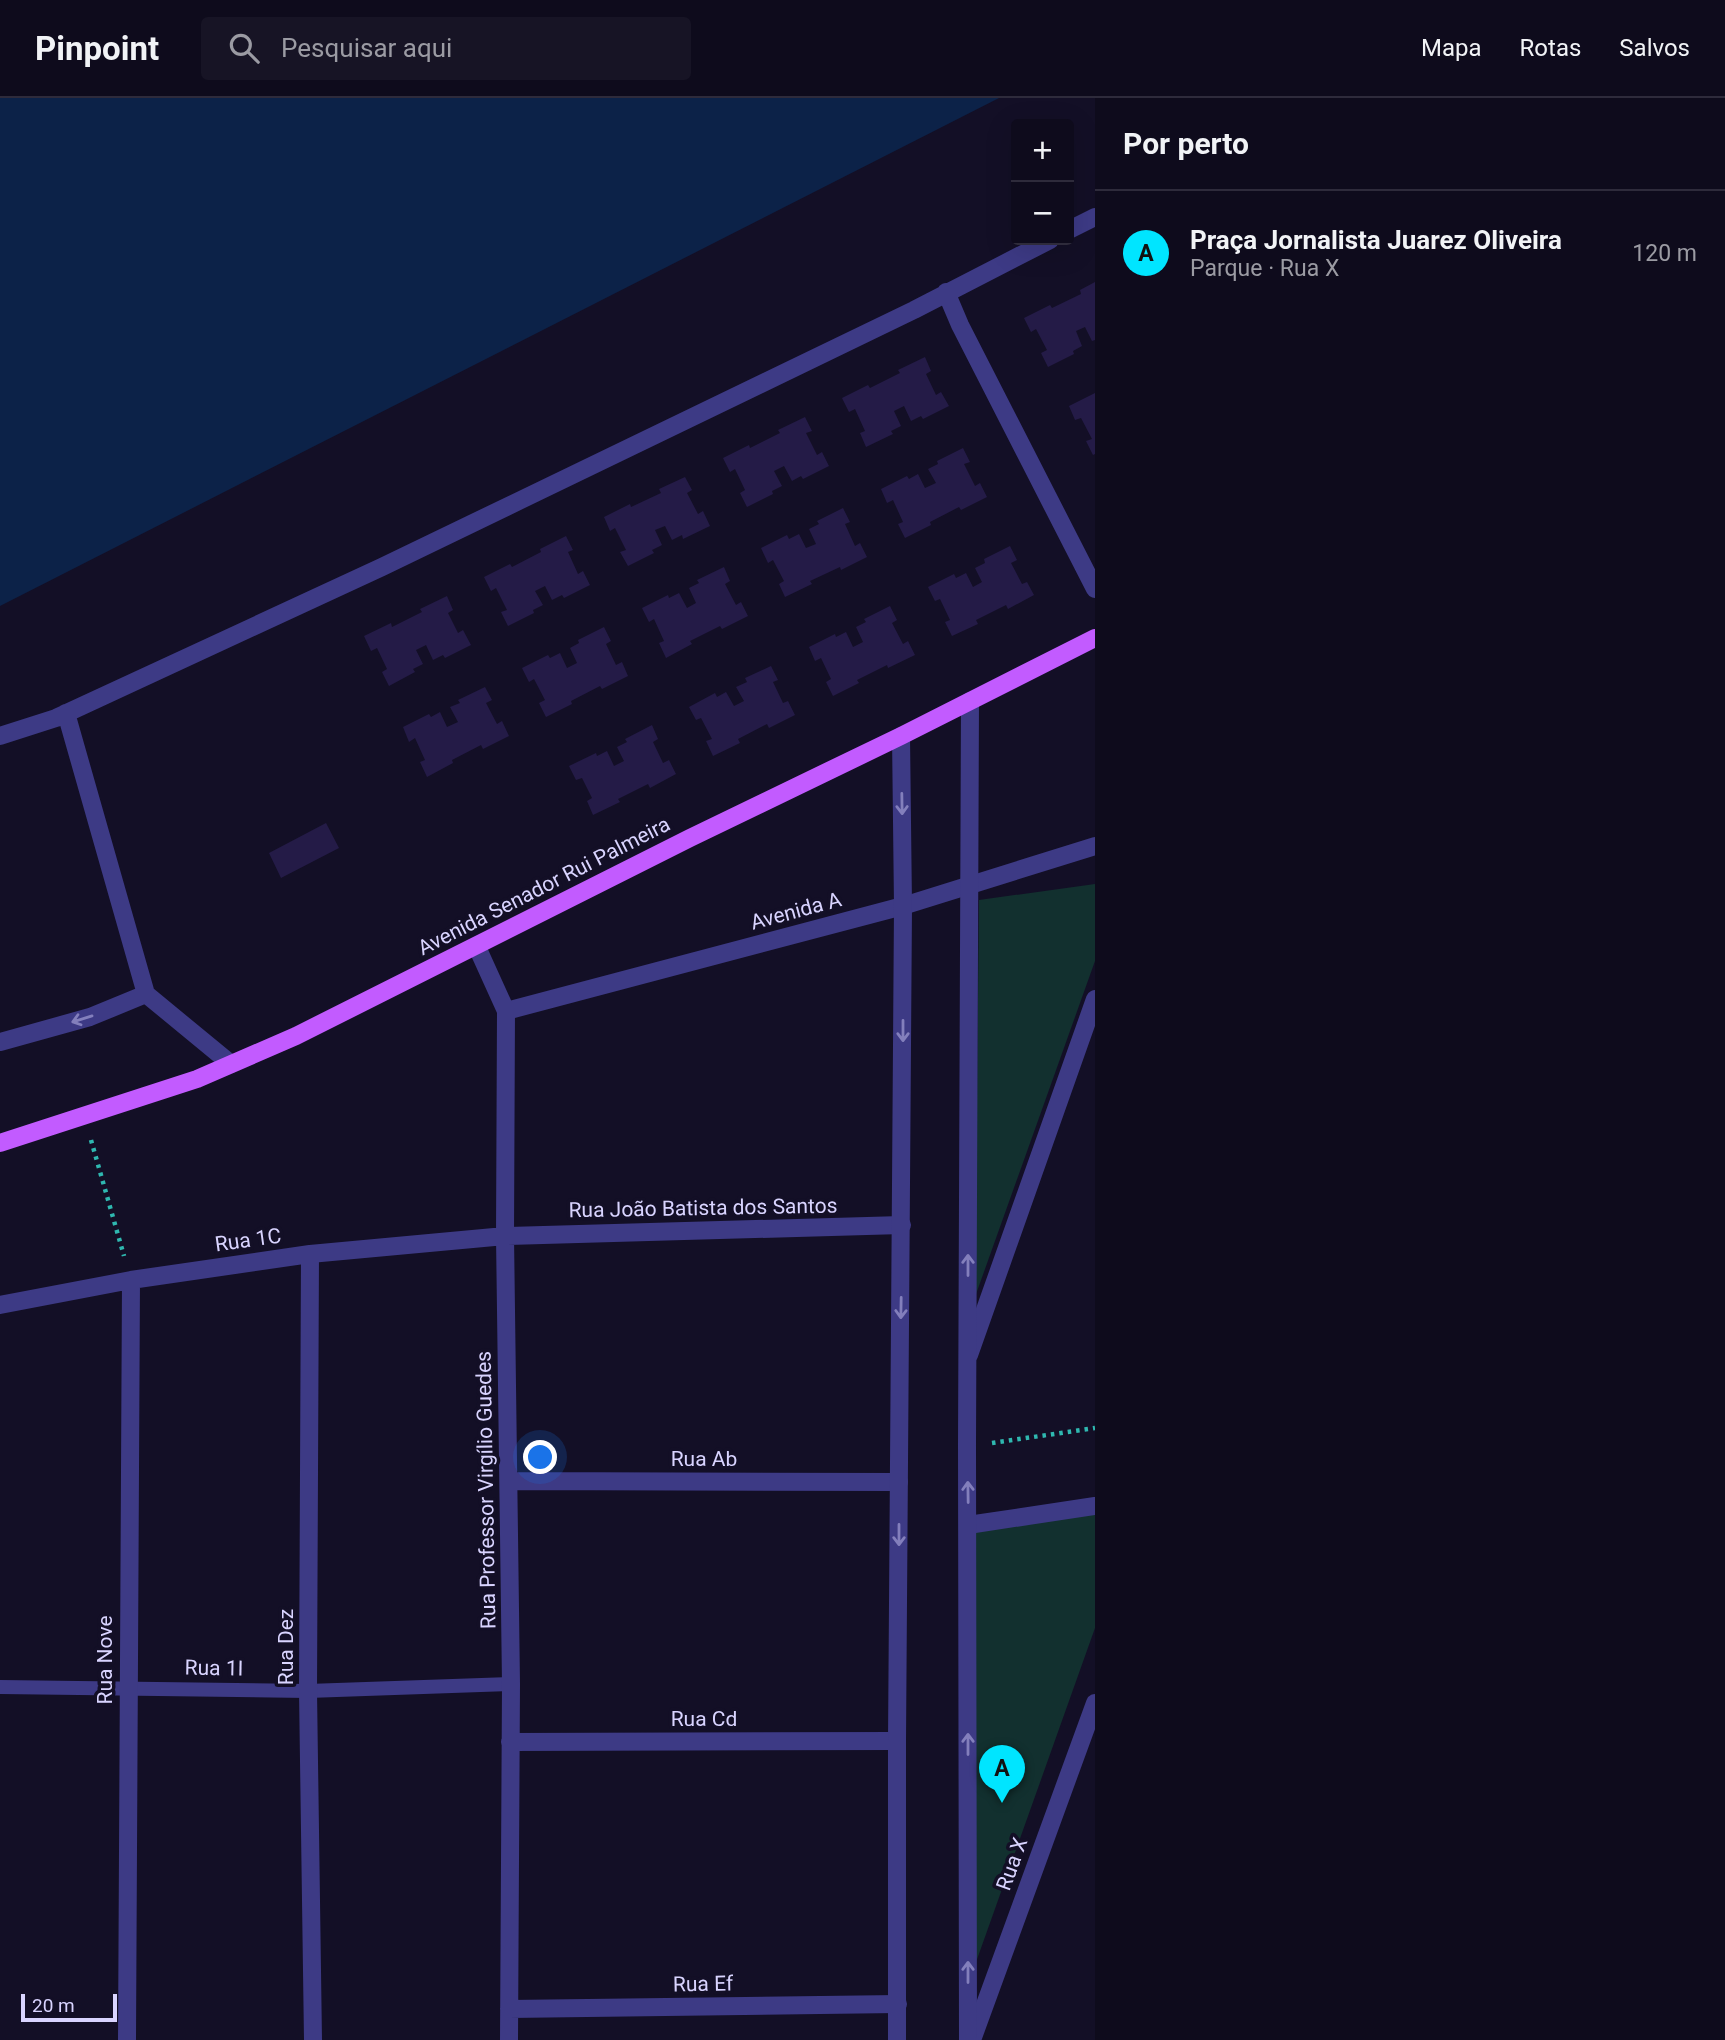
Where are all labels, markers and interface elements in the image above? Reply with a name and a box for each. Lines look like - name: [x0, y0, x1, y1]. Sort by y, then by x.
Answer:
- search box: [201, 17, 691, 80]
- text: Pinpoint: [35, 29, 159, 68]
- icon: search: [225, 29, 263, 67]
- text: Pesquisar aqui: [281, 33, 452, 63]
- text: Mapa: [1421, 34, 1482, 62]
- text: Rotas: [1520, 34, 1581, 62]
- text: Salvos: [1619, 34, 1690, 62]
- map controls: [1011, 119, 1074, 245]
- button: +: [1011, 119, 1074, 182]
- text: Por perto: [1123, 126, 1249, 161]
- button: −: [1011, 182, 1074, 245]
- text: Praça Jornalista Juarez Oliveira: [1190, 225, 1562, 255]
- text: A: [1138, 240, 1154, 267]
- text: 120 m: [1632, 240, 1697, 267]
- text: Parque · Rua X: [1190, 255, 1339, 282]
- one-way arrow: [895, 792, 909, 815]
- street label: Avenida Senador Rui Palmeira: [414, 812, 674, 960]
- street label: Avenida A: [748, 887, 844, 935]
- one-way arrow: [72, 1013, 94, 1026]
- one-way arrow: [896, 1020, 910, 1043]
- street label: Rua João Batista dos Santos: [568, 1194, 838, 1222]
- street label: Rua 1C: [213, 1223, 283, 1257]
- one-way arrow: [962, 1254, 975, 1277]
- one-way arrow: [894, 1296, 908, 1319]
- street label: Rua Professor Virgílio Guedes: [472, 1351, 500, 1629]
- your location: [523, 1440, 557, 1474]
- street label: Rua Ab: [671, 1447, 737, 1471]
- one-way arrow: [961, 1481, 975, 1504]
- one-way arrow: [892, 1524, 905, 1547]
- street label: Rua Dez: [274, 1609, 298, 1685]
- street label: Rua Nove: [93, 1615, 117, 1705]
- street label: Rua 1I: [184, 1655, 244, 1681]
- street label: Rua Cd: [671, 1707, 737, 1731]
- one-way arrow: [961, 1733, 975, 1756]
- pin: A: [979, 1745, 1025, 1803]
- street label: Rua X: [991, 1834, 1033, 1894]
- one-way arrow: [961, 1961, 975, 1984]
- street label: Rua Ef: [673, 1971, 734, 1997]
- scale bar: [21, 1991, 117, 2023]
- text: 20 m: [32, 1994, 75, 2017]

